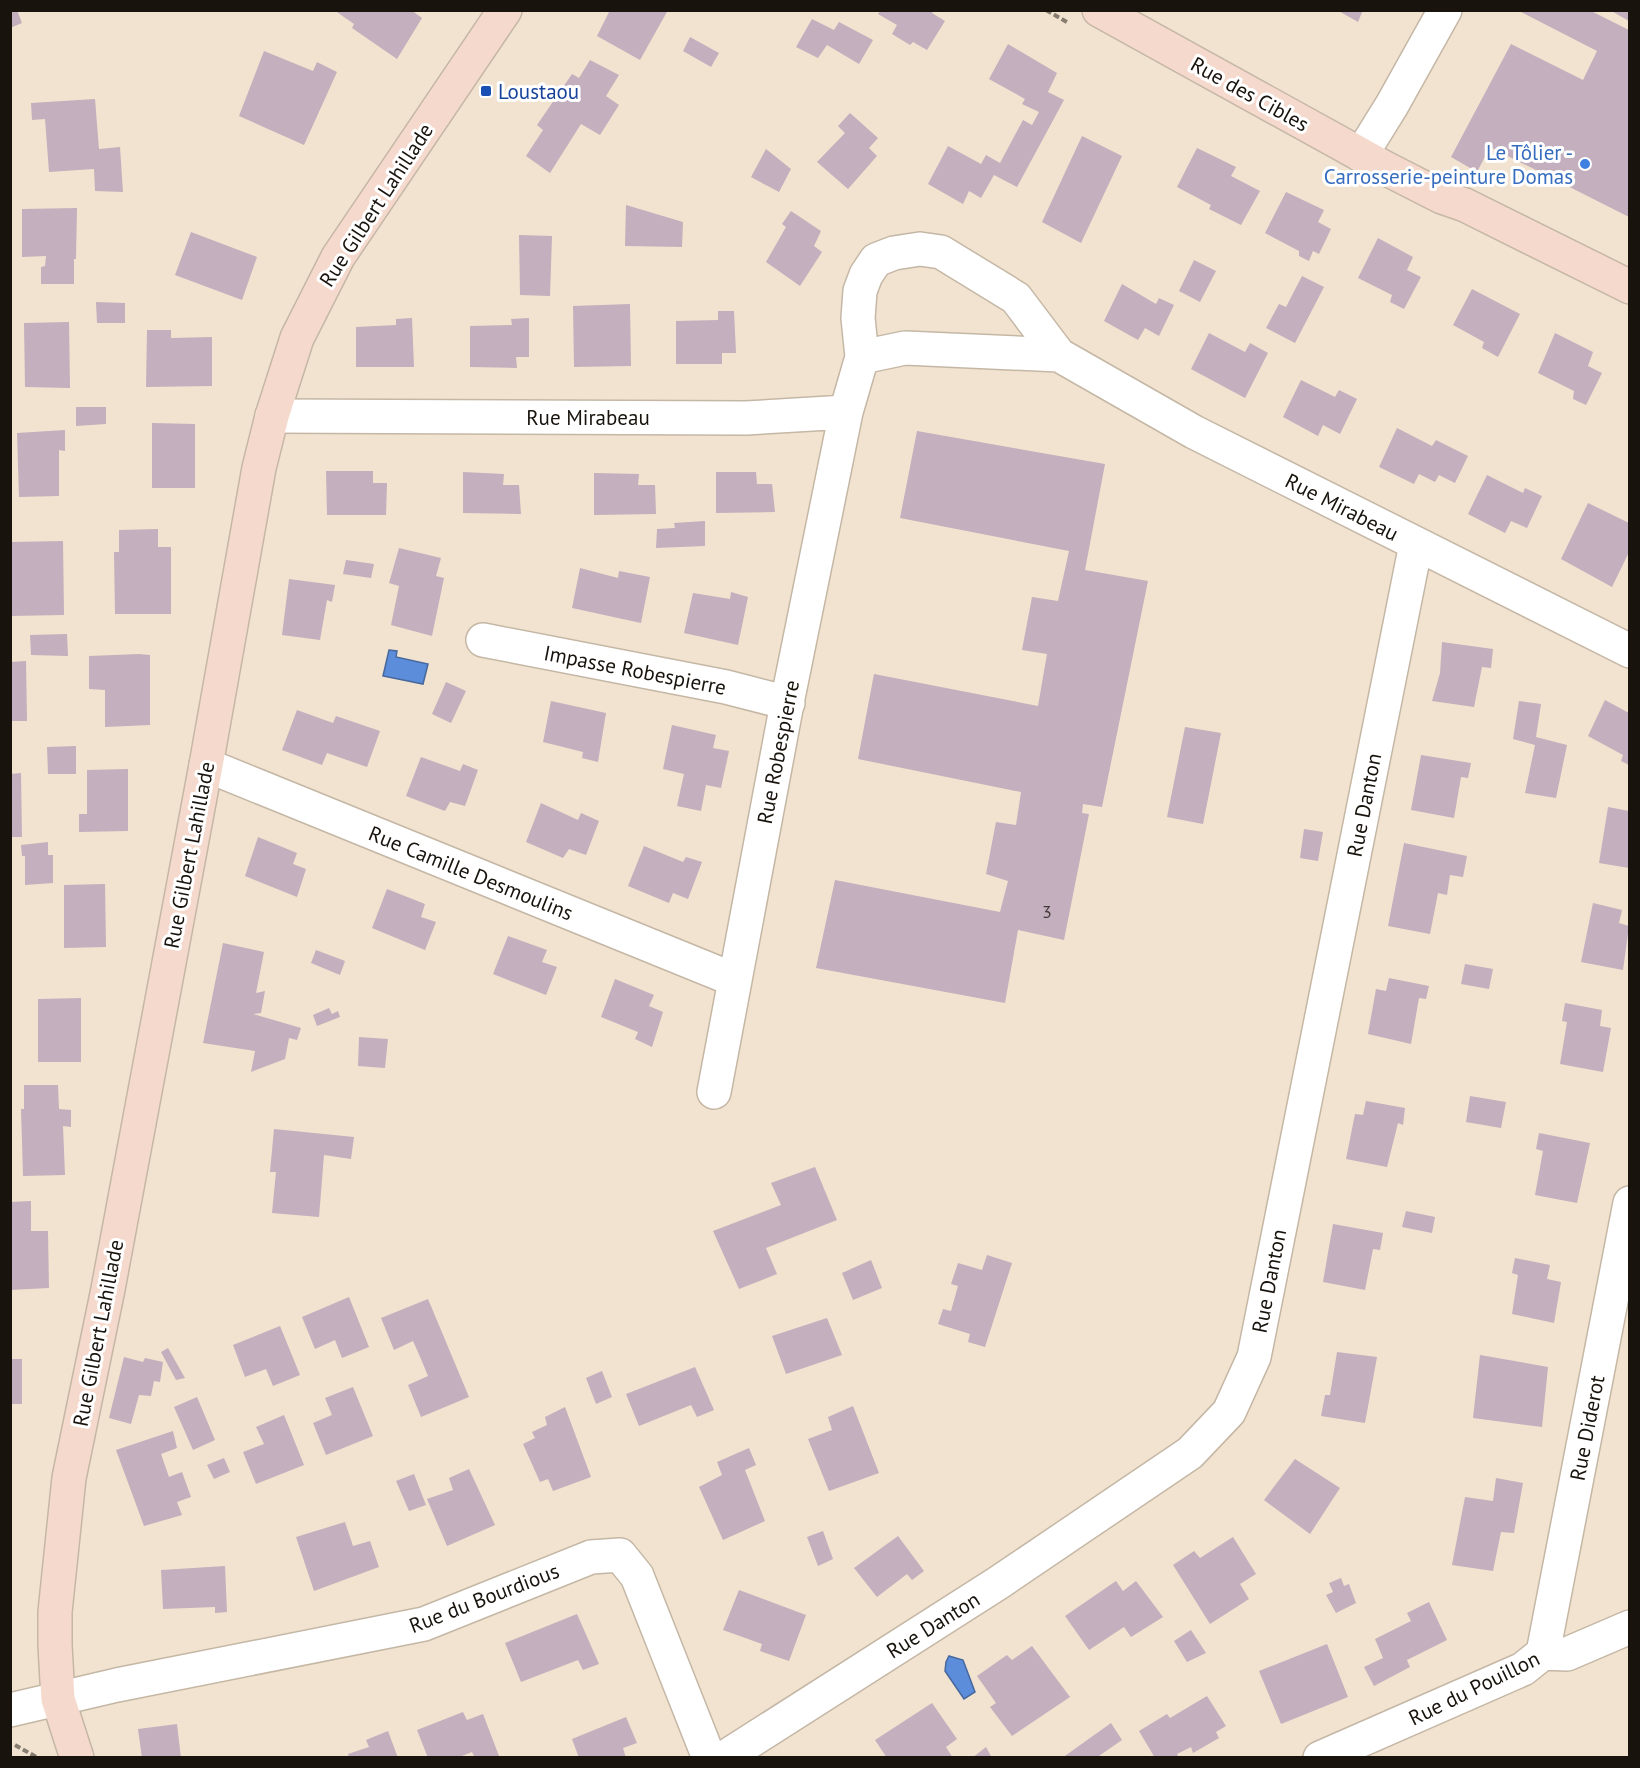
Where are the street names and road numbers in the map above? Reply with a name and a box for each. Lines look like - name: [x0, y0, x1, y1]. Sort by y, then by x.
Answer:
- street label: Rue des Cibles: [1186, 50, 1314, 138]
- street label: Rue Gilbert Lahillade: [313, 118, 439, 292]
- street label: Rue Mirabeau: [526, 404, 650, 431]
- street label: Rue Mirabeau: [1281, 467, 1403, 547]
- street label: Impasse Robespierre: [542, 639, 728, 701]
- street label: Rue Robespierre: [751, 678, 805, 826]
- street label: Rue Danton: [1341, 751, 1387, 859]
- street label: Rue Gilbert Lahillade: [158, 759, 220, 951]
- street label: Rue Camille Desmoulins: [365, 820, 577, 926]
- street label: Rue Danton: [1246, 1227, 1292, 1335]
- street label: Rue Gilbert Lahillade: [67, 1237, 129, 1429]
- street label: Rue Diderot: [1564, 1373, 1610, 1483]
- street label: Rue du Bourdious: [405, 1557, 563, 1639]
- street label: Rue Danton: [881, 1586, 985, 1664]
- street label: Rue du Pouillon: [1404, 1645, 1544, 1731]

